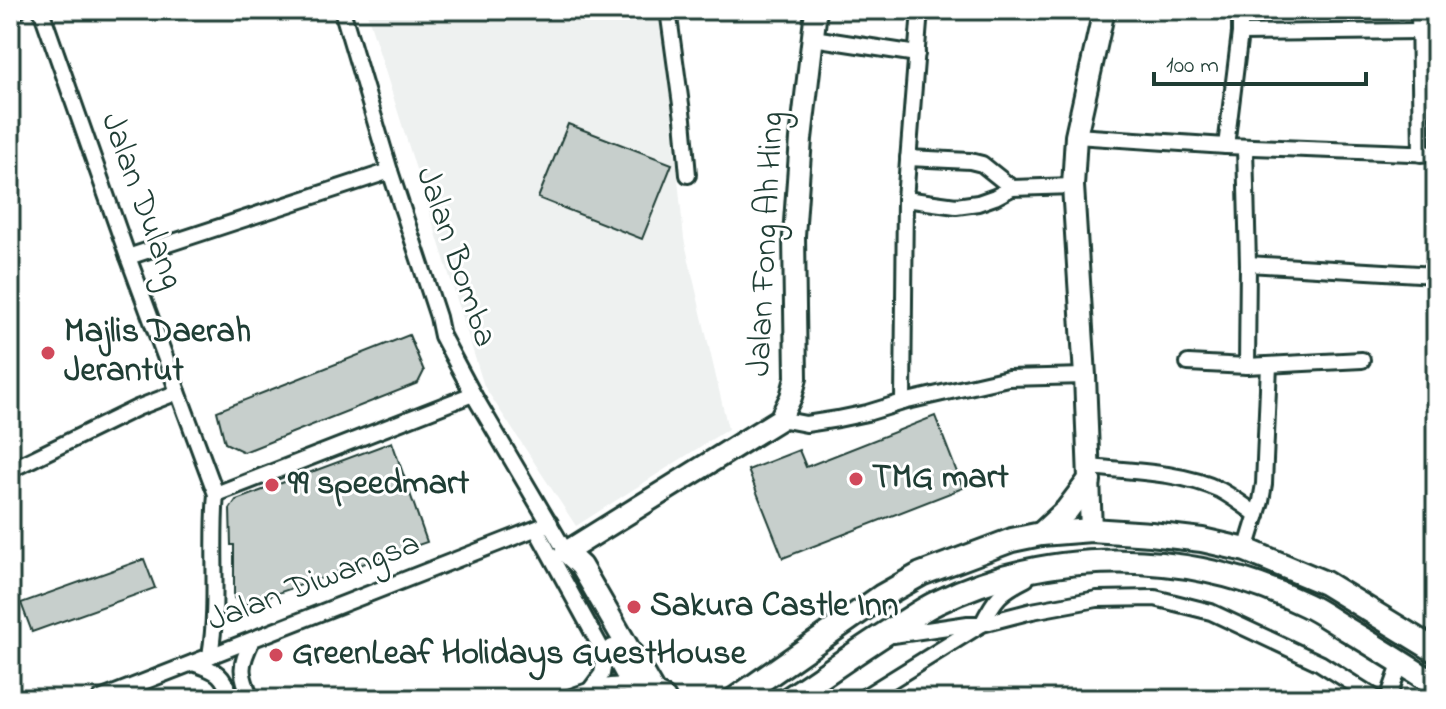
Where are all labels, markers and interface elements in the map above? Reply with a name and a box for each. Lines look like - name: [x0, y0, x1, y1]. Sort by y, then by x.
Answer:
- scale bar: [1154, 36, 1366, 86]
- text: 100 m: [1166, 49, 1219, 84]
- street label: Jalan Dulang: [86, 106, 196, 296]
- street label: Jalan Fong Ah Hing: [735, 110, 799, 378]
- street label: Jalan Bomba: [401, 160, 509, 354]
- place label: Majlis Daerah Jerantut: [64, 308, 251, 397]
- marker: Majlis Daerah Jerantut: [39, 344, 57, 362]
- place label: TMG mart: [872, 454, 1009, 504]
- place label: 99 speedmart: [287, 460, 470, 510]
- marker: TMG mart: [847, 470, 865, 488]
- marker: 99 speedmart: [263, 476, 281, 494]
- street label: Jalan Diwangsa: [201, 520, 427, 646]
- place label: Sakura Castle Inn: [650, 582, 899, 632]
- marker: Sakura Castle Inn: [625, 598, 643, 616]
- place label: GreenLeaf Holidays GuestHouse: [292, 630, 747, 681]
- marker: GreenLeaf Holidays GuestHouse: [267, 646, 285, 664]

